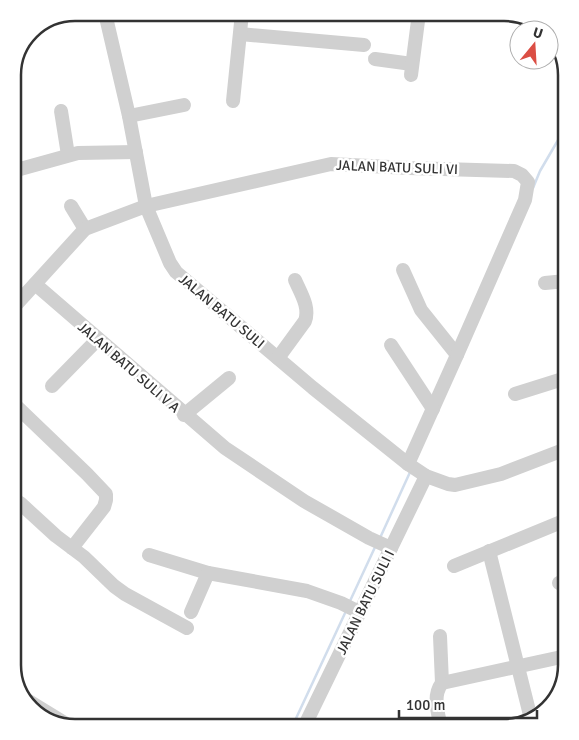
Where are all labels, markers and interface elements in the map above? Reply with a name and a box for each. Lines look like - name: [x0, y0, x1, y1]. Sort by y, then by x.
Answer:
- north arrow: [509, 20, 559, 70]
- text: U: [531, 24, 545, 43]
- street label: JALAN BATU SULI VI: [336, 157, 458, 178]
- street label: JALAN BATU SULI: [175, 271, 268, 352]
- street label: JALAN BATU SULI V A: [74, 318, 183, 417]
- street label: JALAN BATU SULI I: [333, 547, 398, 657]
- scale bar: [399, 688, 536, 720]
- text: 100 m: [406, 696, 446, 714]

